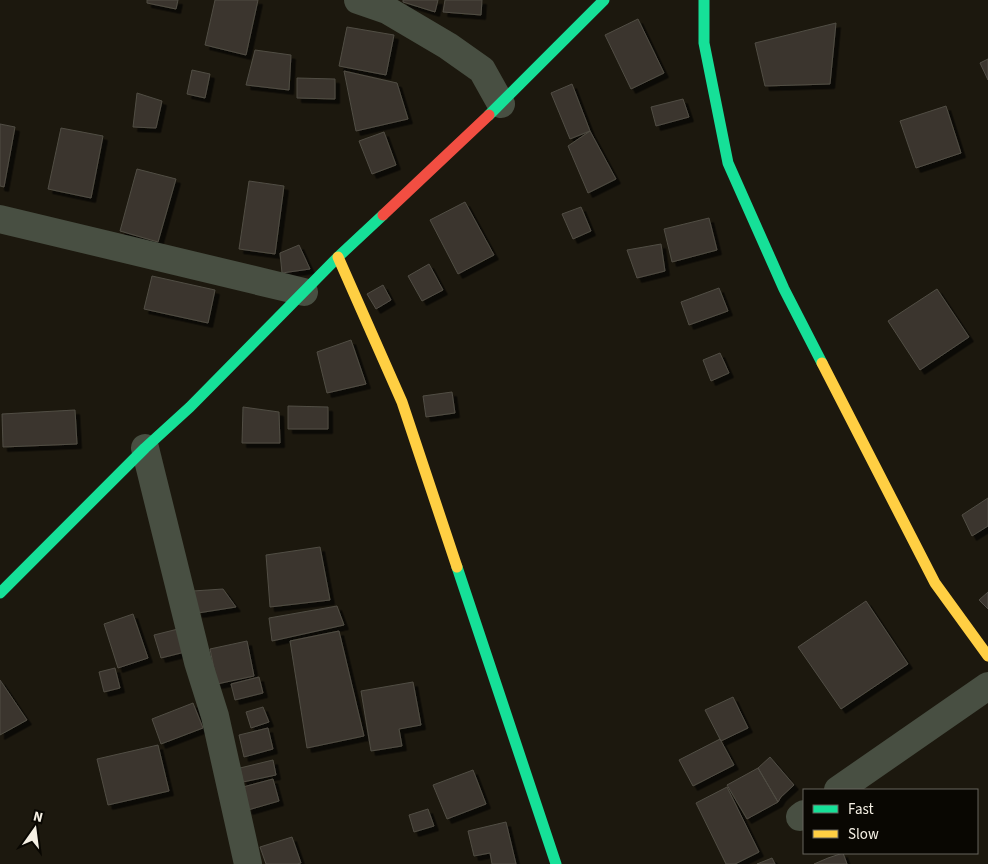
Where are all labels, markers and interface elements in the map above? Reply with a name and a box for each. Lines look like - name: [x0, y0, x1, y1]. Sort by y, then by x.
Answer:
- legend: [803, 789, 978, 854]
- text: Fast: [848, 799, 874, 820]
- north arrow: [10, 804, 60, 854]
- text: N: [31, 807, 45, 828]
- text: Slow: [848, 824, 879, 845]

